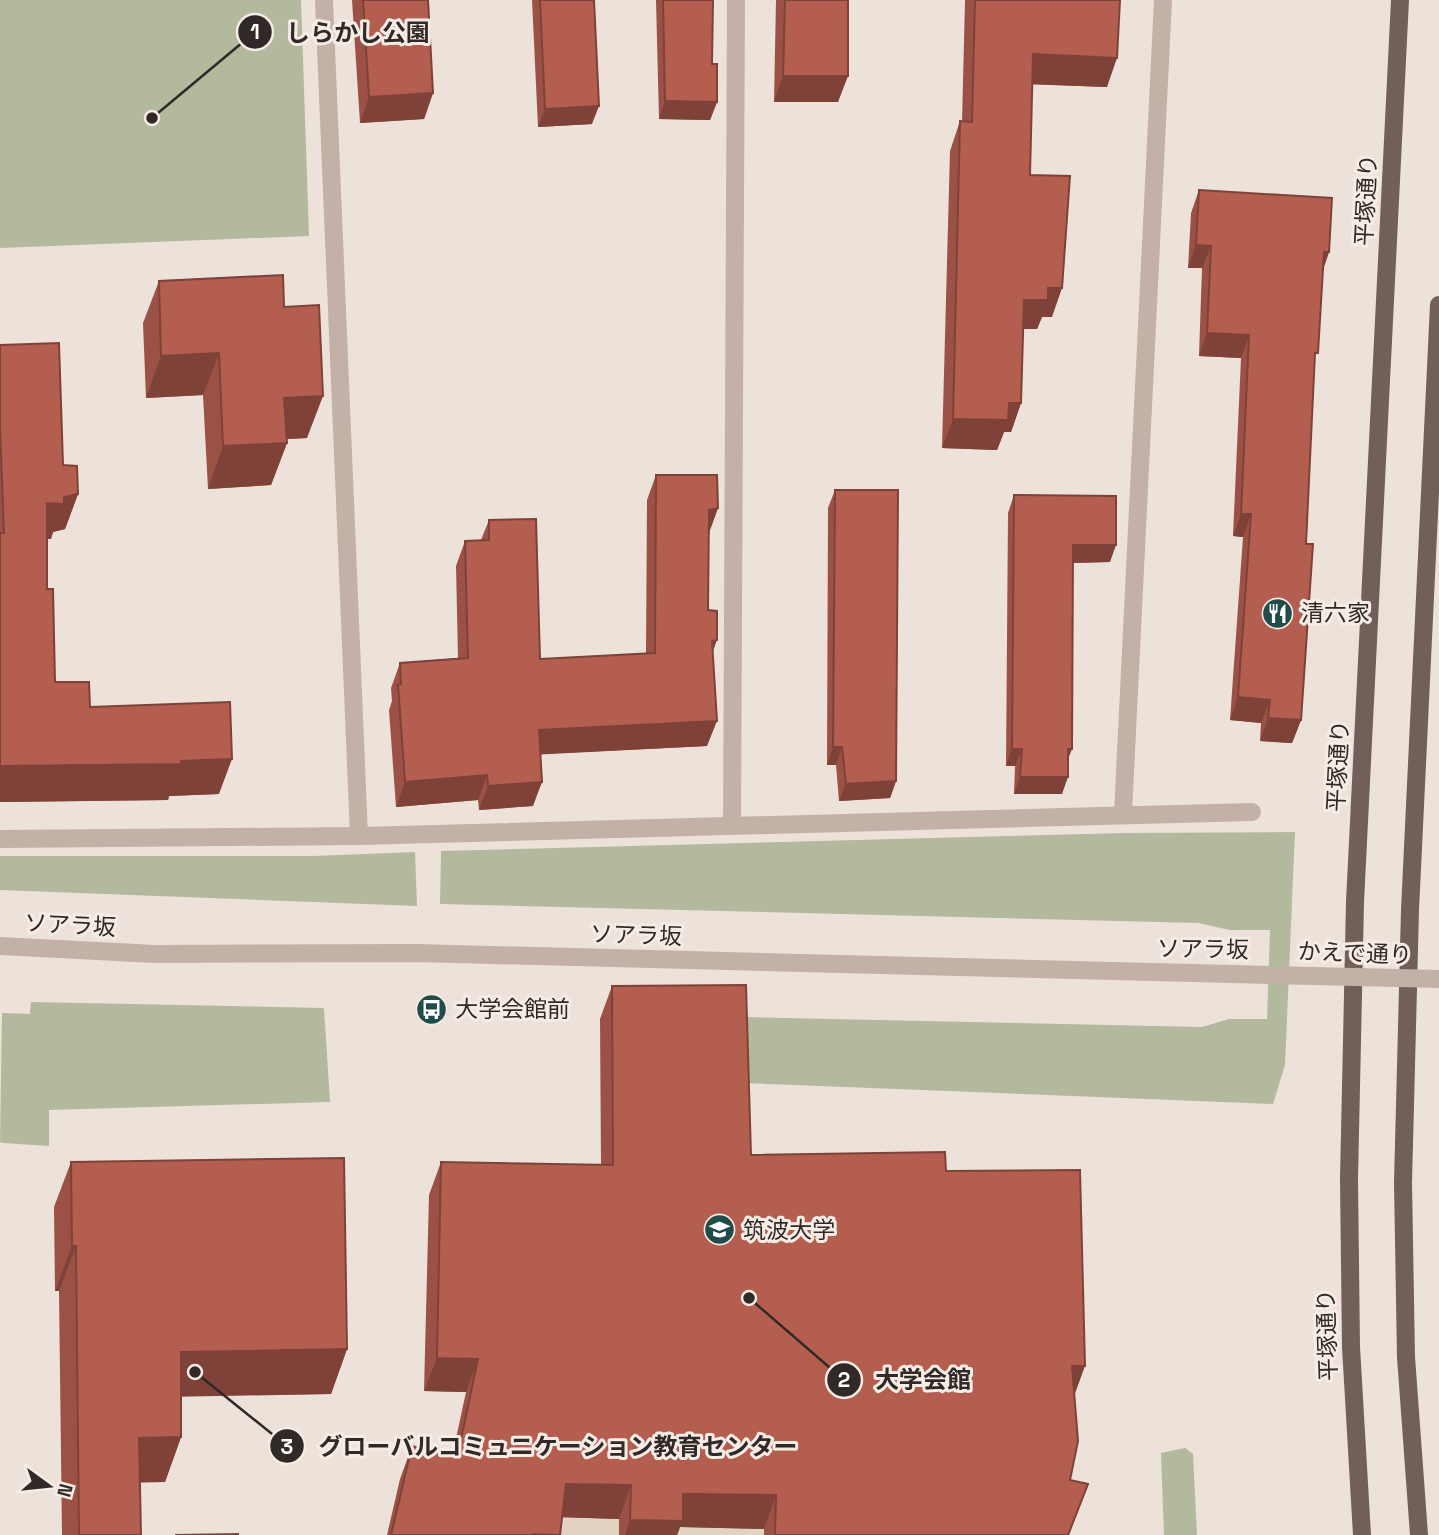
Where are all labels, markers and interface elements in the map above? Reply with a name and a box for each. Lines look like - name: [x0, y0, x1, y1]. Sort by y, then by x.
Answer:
- callout: しらかし公園: [237, 10, 444, 55]
- text: しらかし公園: [286, 17, 430, 48]
- text: 1: [250, 18, 260, 45]
- street label: 平塚通り: [1349, 153, 1383, 247]
- restaurant icon: 清六家: [1261, 596, 1295, 630]
- place label: 清六家: [1301, 598, 1370, 628]
- street label: 平塚通り: [1321, 719, 1355, 813]
- street label: ソアラ坂: [23, 908, 117, 942]
- street label: ソアラ坂: [590, 918, 682, 952]
- street label: ソアラ坂: [1157, 933, 1249, 965]
- street label: かえで通り: [1297, 936, 1413, 970]
- bus stop icon: 大学会館前: [415, 992, 449, 1026]
- place label: 大学会館前: [455, 994, 570, 1024]
- school or university icon: 筑波大学: [703, 1213, 737, 1247]
- place label: 筑波大学: [743, 1215, 835, 1245]
- street label: 平塚通り: [1310, 1289, 1344, 1381]
- callout: 大学会館: [826, 1358, 985, 1403]
- text: 大学会館: [875, 1364, 971, 1395]
- text: 2: [838, 1366, 850, 1393]
- callout: グローバルコミュニケーション教育センター: [269, 1424, 812, 1469]
- text: グローバルコミュニケーション教育センター: [319, 1431, 797, 1462]
- text: 3: [281, 1433, 293, 1460]
- north arrow: [14, 1451, 84, 1521]
- text: N: [51, 1481, 79, 1500]

